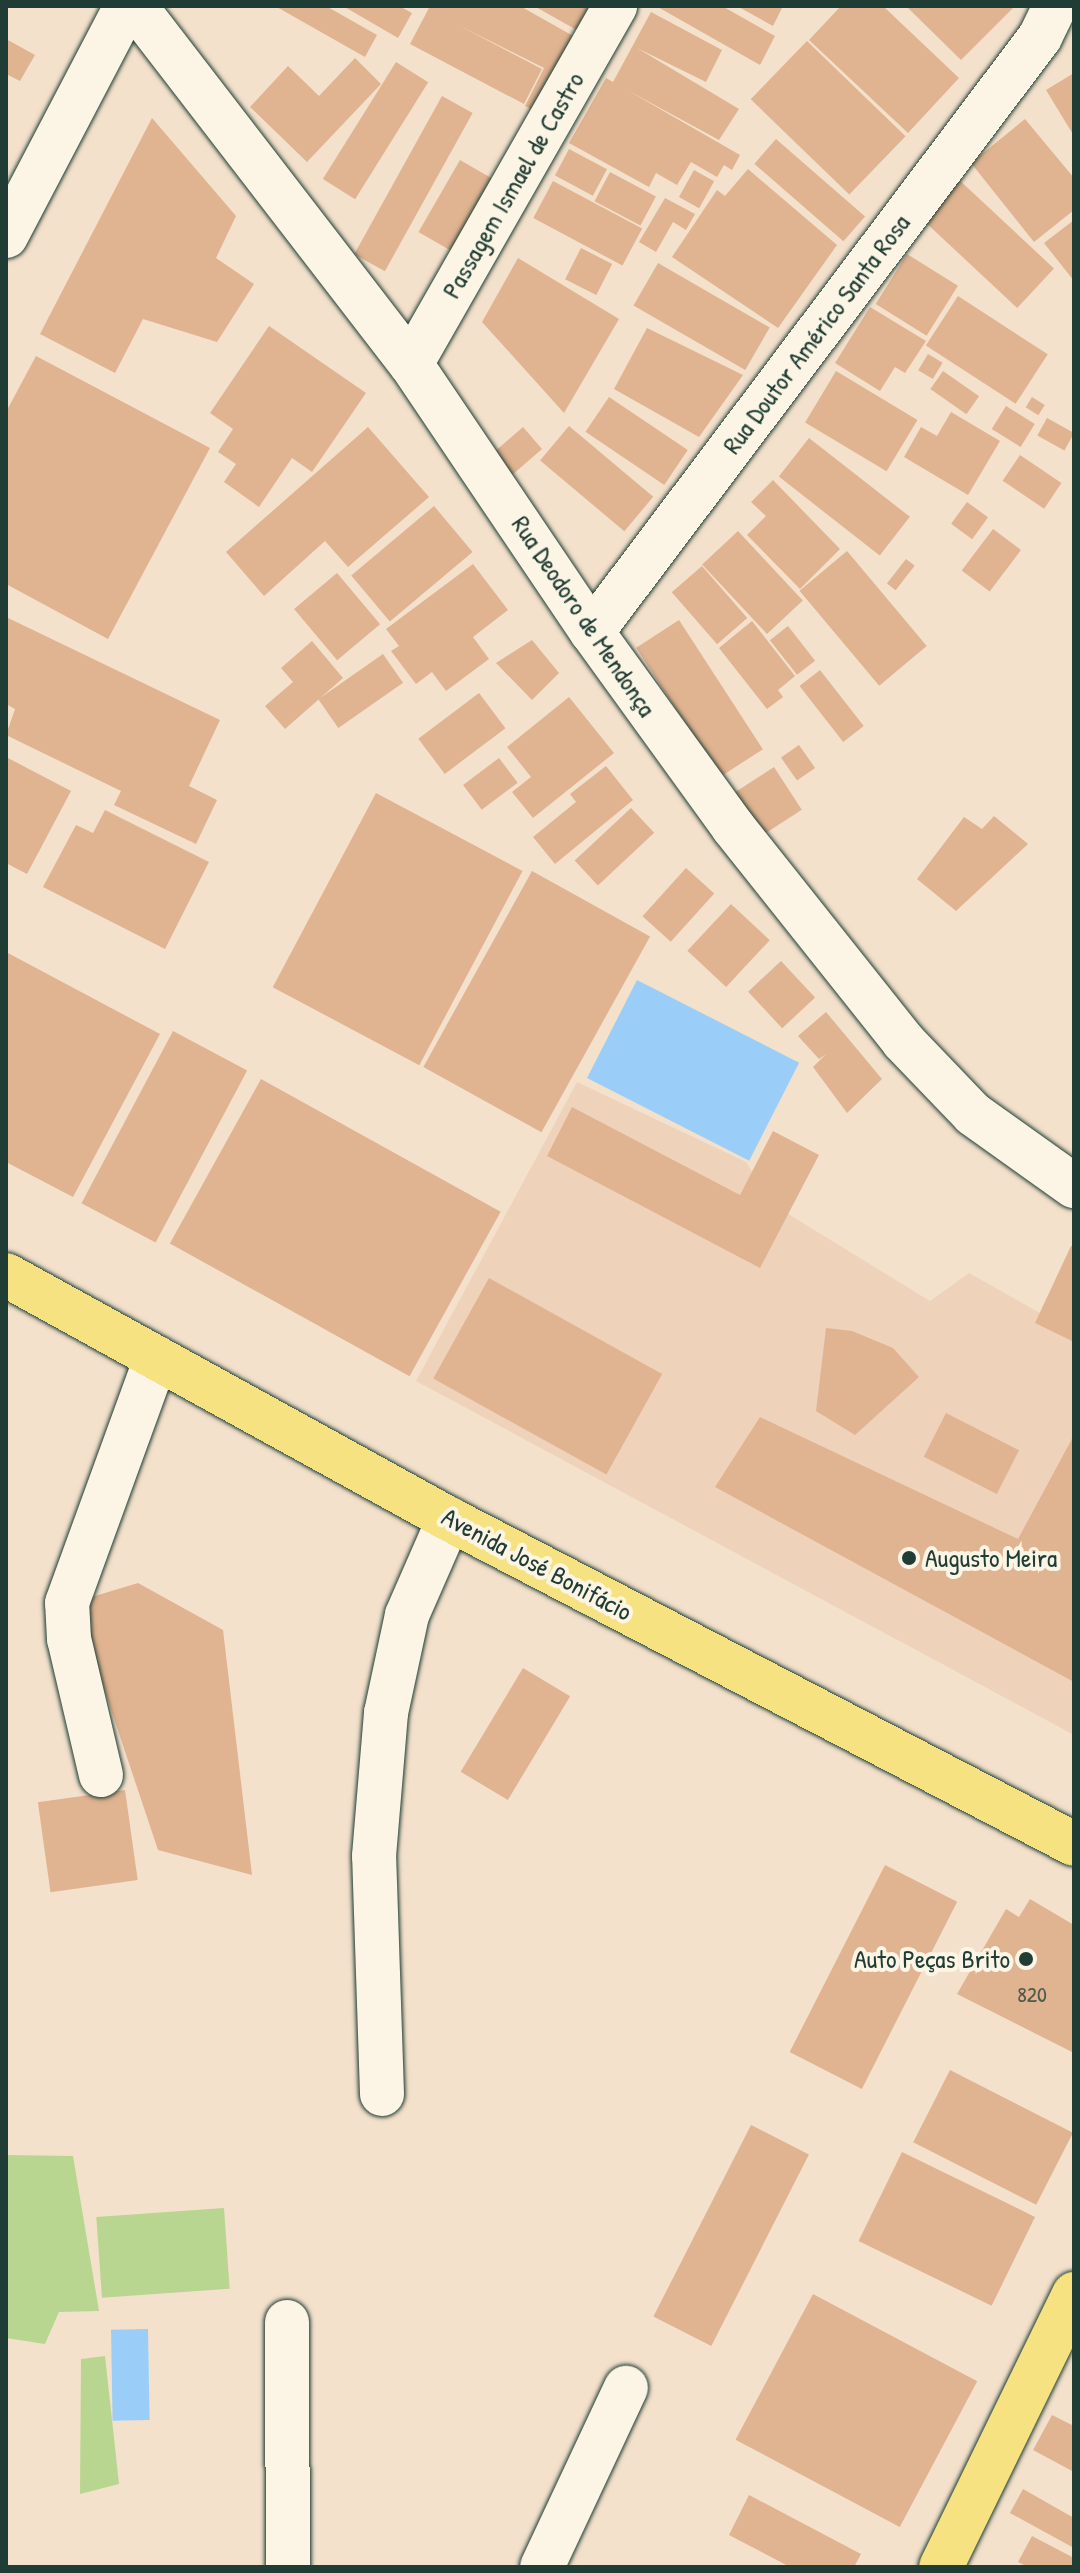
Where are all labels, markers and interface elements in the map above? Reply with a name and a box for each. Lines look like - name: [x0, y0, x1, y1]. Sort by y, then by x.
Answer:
- street label: Passagem Ismael de Castro: [435, 66, 591, 304]
- street label: Rua Doutor Américo Santa Rosa: [716, 208, 916, 460]
- street label: Rua Deodoro de Mendonça: [505, 510, 663, 722]
- street label: Avenida José Bonifácio: [437, 1501, 637, 1627]
- place label: Augusto Meira: [925, 1542, 1057, 1574]
- marker: Augusto Meira: [900, 1549, 918, 1567]
- place label: Auto Peças Brito: [854, 1943, 1010, 1975]
- marker: Auto Peças Brito: [1017, 1950, 1035, 1968]
- house number: 820: [1017, 1982, 1047, 2008]

